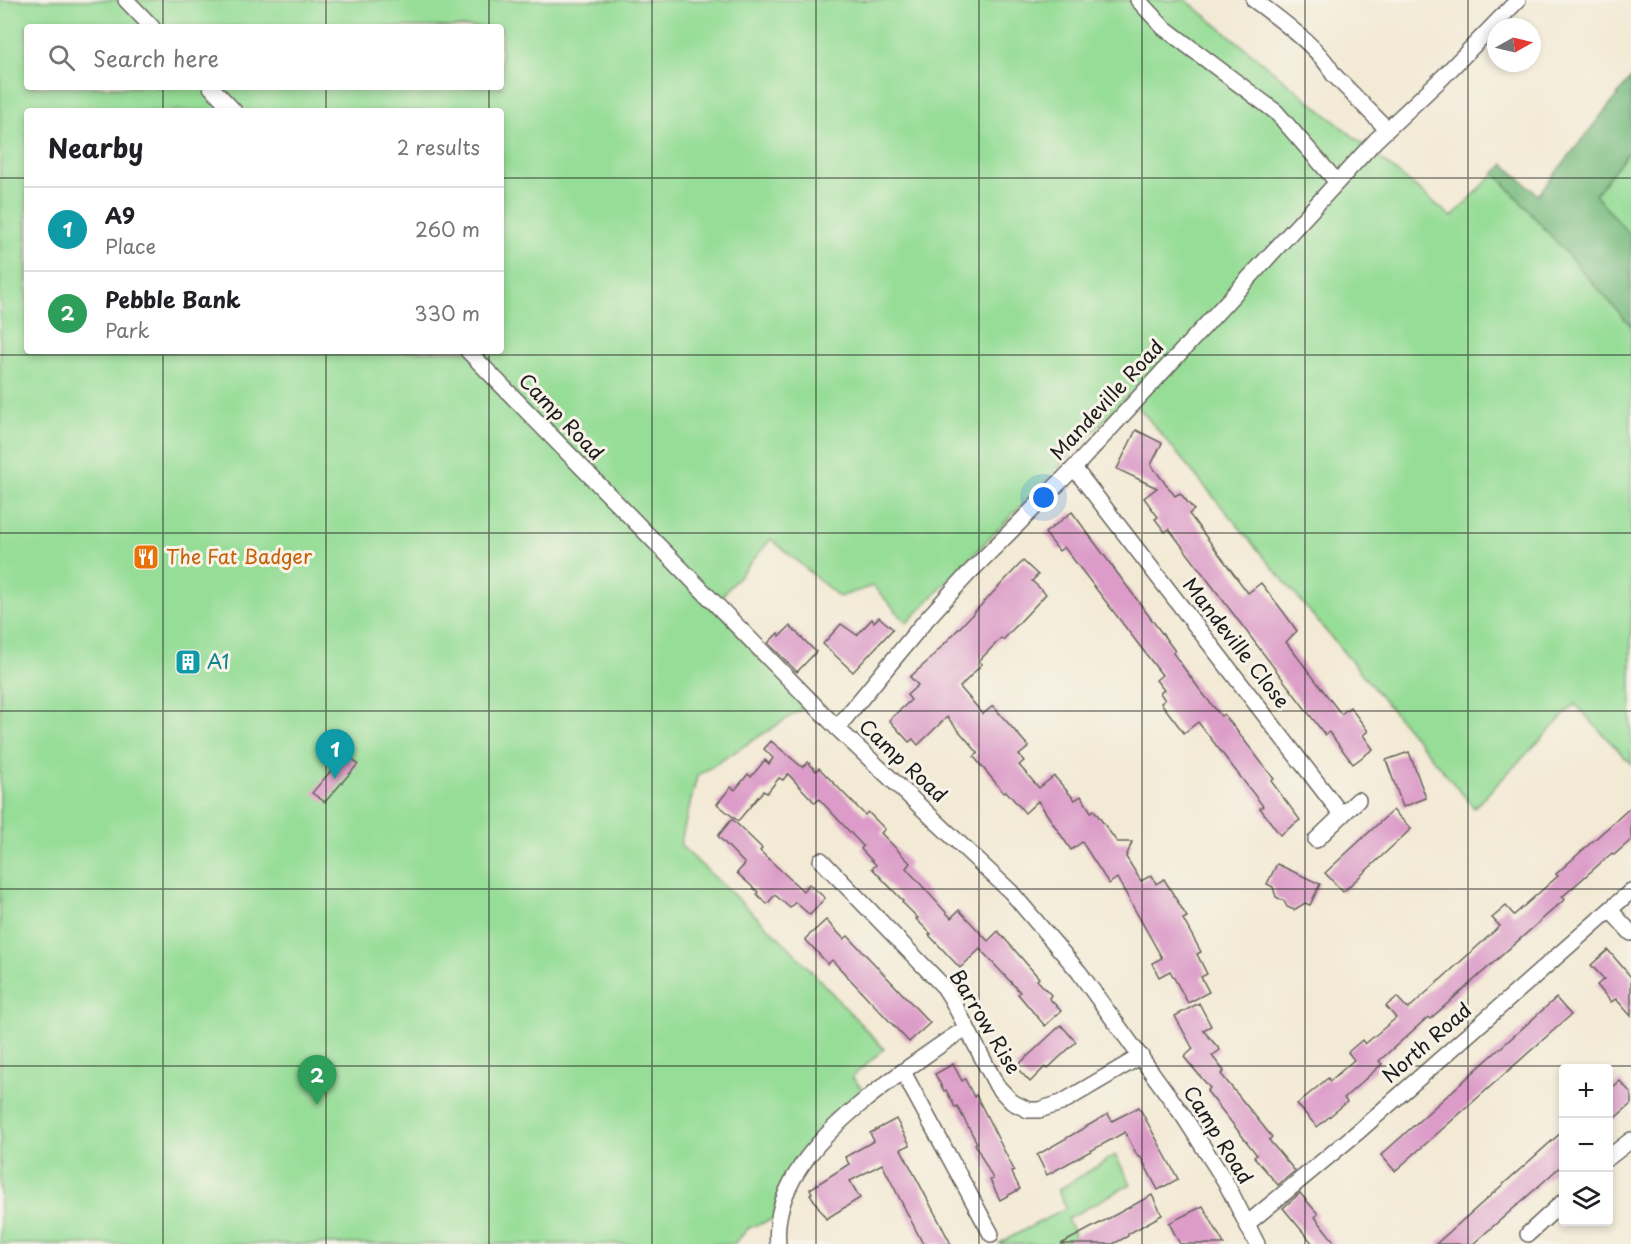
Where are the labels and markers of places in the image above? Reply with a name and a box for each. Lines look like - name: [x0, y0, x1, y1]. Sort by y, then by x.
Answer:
- place label: The Fat Badger: [166, 541, 313, 571]
- restaurant icon: The Fat Badger: [131, 542, 161, 572]
- place label: A1: [207, 646, 229, 676]
- building icon: A1: [173, 647, 203, 677]
- pin: 1: [316, 730, 354, 779]
- pin: 2: [298, 1056, 336, 1105]

